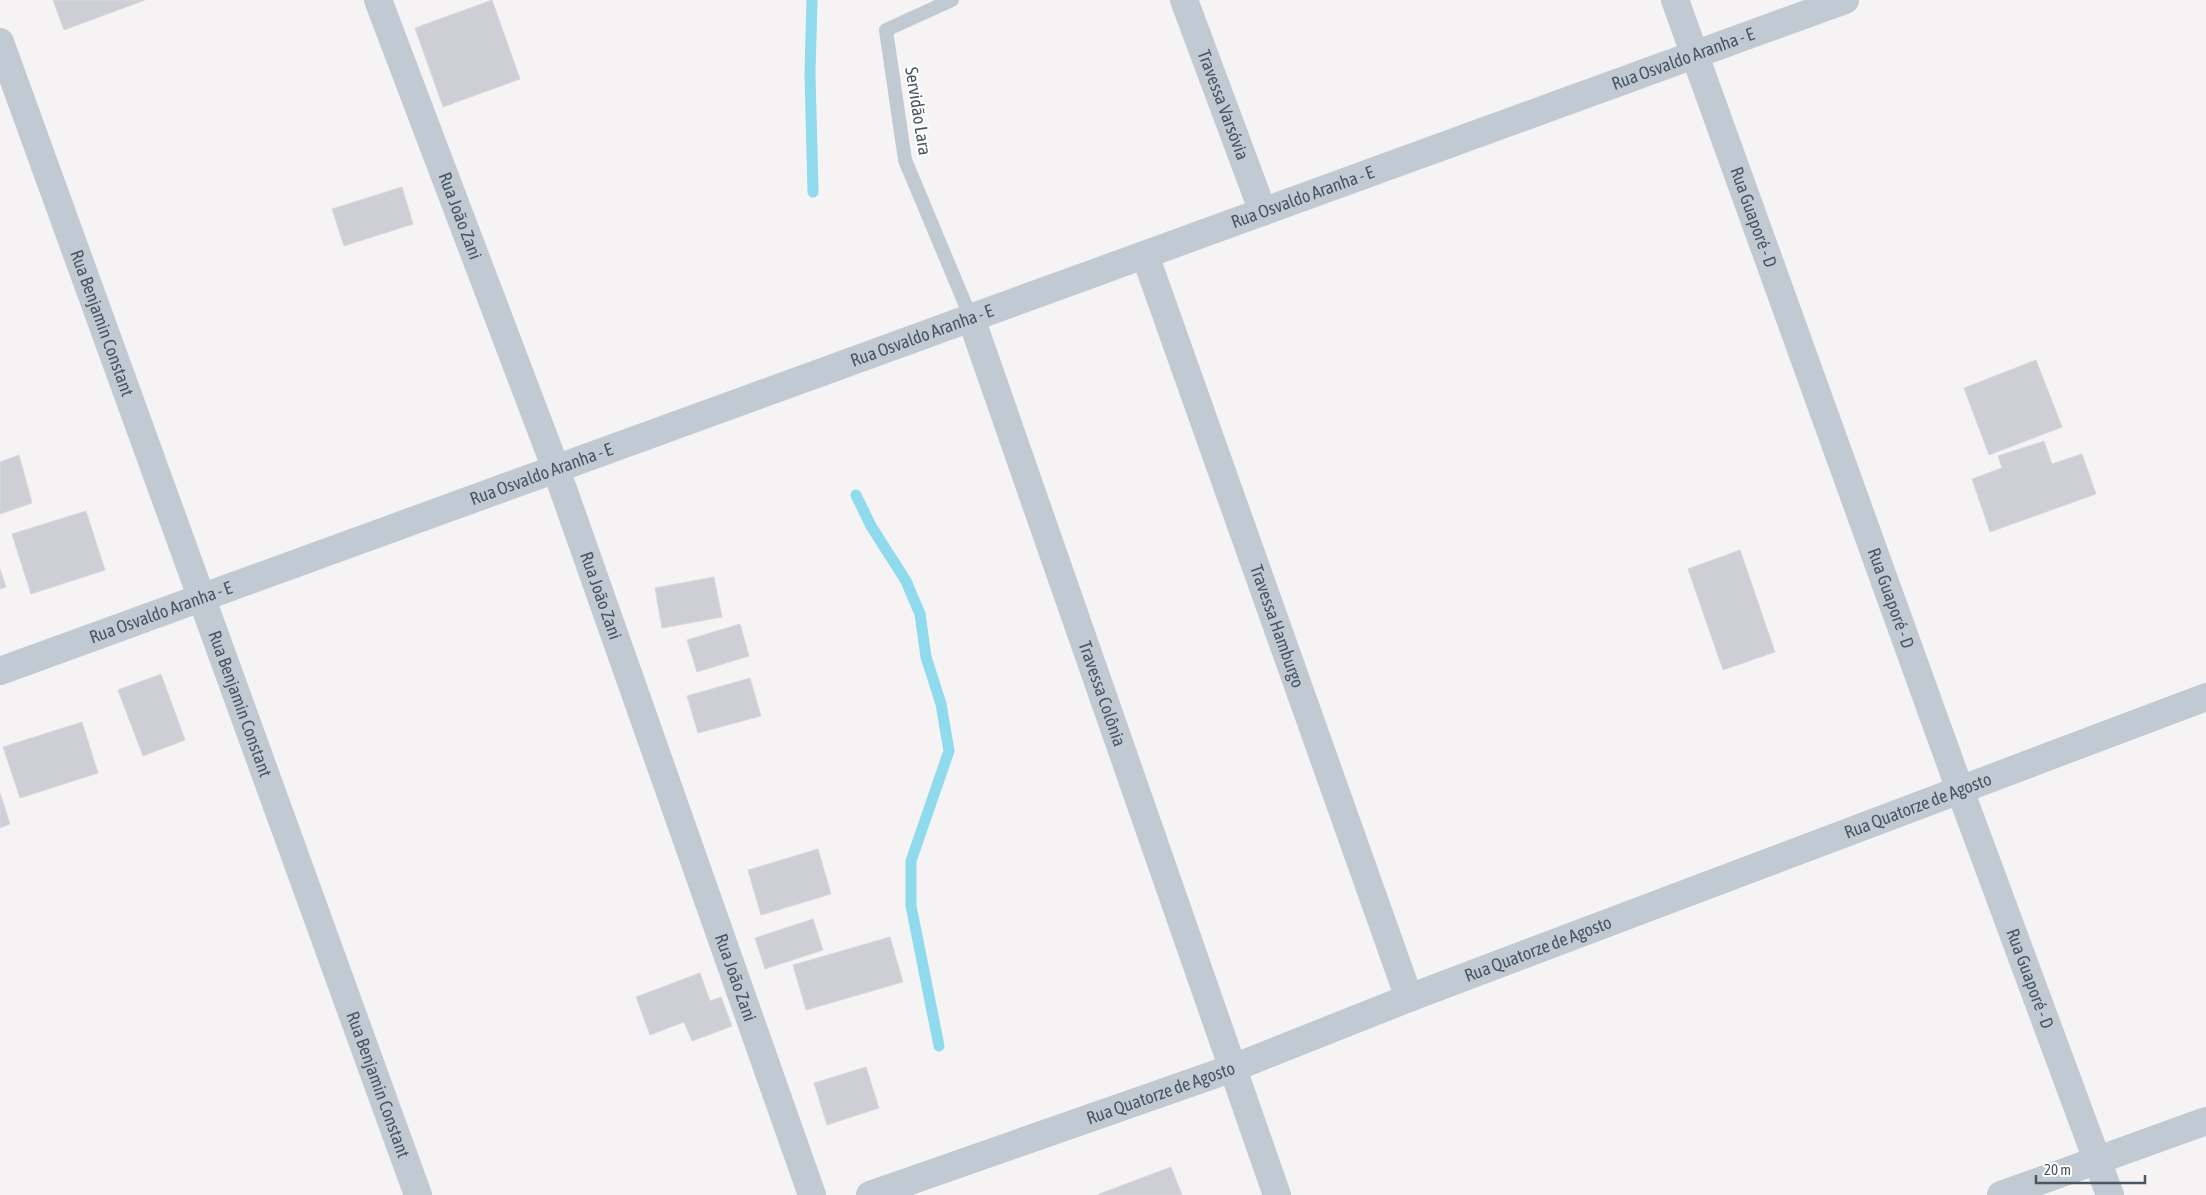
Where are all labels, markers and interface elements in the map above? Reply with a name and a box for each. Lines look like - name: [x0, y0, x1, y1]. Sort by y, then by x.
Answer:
- street label: Rua Osvaldo Aranha - E: [1609, 23, 1757, 94]
- street label: Travessa Varsóvia: [1194, 47, 1254, 163]
- street label: Servidão Lara: [901, 65, 936, 157]
- street label: Rua Osvaldo Aranha - E: [1228, 161, 1377, 232]
- street label: Rua Guaporé - D: [1726, 164, 1782, 270]
- street label: Rua João Zani: [434, 169, 486, 262]
- street label: Rua Benjamin Constant: [66, 247, 138, 399]
- street label: Rua Osvaldo Aranha - E: [848, 300, 996, 371]
- street label: Rua Osvaldo Aranha - E: [467, 438, 616, 509]
- street label: Rua Guaporé - D: [1864, 545, 1919, 651]
- street label: Rua João Zani: [576, 549, 626, 642]
- street label: Travessa Hamburgo: [1246, 562, 1309, 690]
- street label: Rua Osvaldo Aranha - E: [86, 576, 235, 648]
- street label: Rua Benjamin Constant: [204, 628, 277, 780]
- street label: Travessa Colônia: [1075, 638, 1131, 749]
- street label: Rua Quatorze de Agosto: [1841, 768, 1994, 843]
- street label: Rua Quatorze de Agosto: [1461, 911, 1614, 986]
- street label: Rua Guaporé - D: [2002, 925, 2058, 1031]
- street label: Rua João Zani: [711, 931, 761, 1024]
- street label: Rua Benjamin Constant: [342, 1008, 415, 1160]
- street label: Rua Quatorze de Agosto: [1084, 1057, 1237, 1128]
- scale bar: [2036, 1152, 2145, 1184]
- text: 20 m: [2044, 1161, 2071, 1178]

